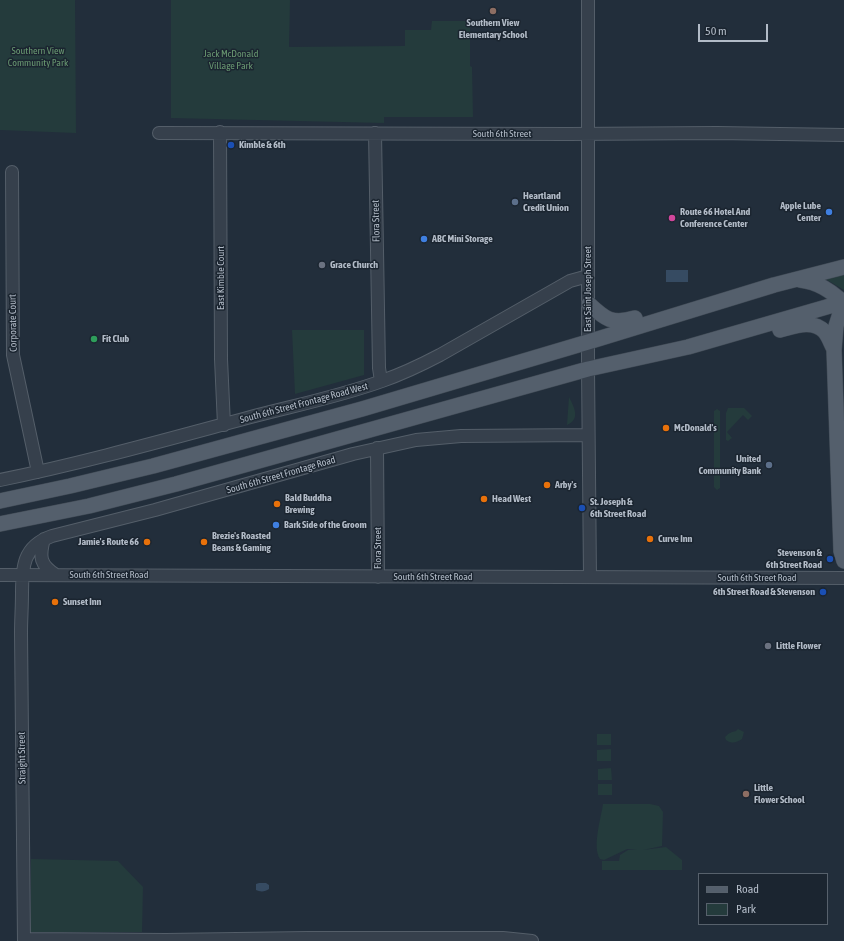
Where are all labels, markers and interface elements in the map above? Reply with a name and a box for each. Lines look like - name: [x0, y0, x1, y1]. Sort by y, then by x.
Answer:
- marker: Southern View Elementary School: [488, 6, 498, 16]
- scale bar: [700, 16, 770, 42]
- place label: Southern View Elementary School: [459, 17, 527, 40]
- text: 50 m: [705, 24, 727, 38]
- park label: Southern View Community Park: [8, 45, 68, 68]
- park label: Jack McDonald Village Park: [204, 48, 258, 72]
- street label: South 6th Street: [473, 128, 531, 140]
- place label: Kimble & 6th: [239, 139, 286, 151]
- marker: Kimble & 6th: [226, 140, 236, 150]
- place label: Heartland Credit Union: [523, 190, 569, 214]
- marker: Heartland Credit Union: [510, 197, 520, 207]
- street label: Flora Street: [370, 200, 382, 242]
- place label: Apple Lube Center: [780, 200, 821, 224]
- place label: Route 66 Hotel And Conference Center: [680, 206, 750, 230]
- marker: Apple Lube Center: [824, 207, 834, 217]
- marker: Route 66 Hotel And Conference Center: [667, 213, 677, 223]
- place label: ABC Mini Storage: [432, 233, 493, 245]
- marker: ABC Mini Storage: [419, 234, 429, 244]
- street label: East Kimble Court: [215, 246, 227, 310]
- street label: East Saint Joseph Street: [582, 246, 594, 332]
- place label: Grace Church: [330, 259, 378, 271]
- marker: Grace Church: [317, 260, 327, 270]
- street label: Corporate Court: [6, 294, 20, 352]
- place label: Fit Club: [102, 333, 129, 345]
- marker: Fit Club: [89, 334, 99, 344]
- street label: South 6th Street Frontage Road West: [239, 380, 369, 426]
- place label: McDonald's: [674, 422, 717, 434]
- marker: McDonald's: [661, 423, 671, 433]
- place label: United Community Bank: [698, 453, 761, 476]
- street label: South 6th Street Frontage Road: [225, 454, 337, 496]
- marker: United Community Bank: [764, 460, 774, 470]
- place label: Arby's: [555, 479, 577, 491]
- marker: Arby's: [542, 480, 552, 490]
- place label: Bald Buddha Brewing: [285, 492, 332, 516]
- place label: Head West: [492, 493, 531, 505]
- marker: Head West: [479, 494, 489, 504]
- place label: St. Joseph & 6th Street Road: [590, 496, 646, 520]
- marker: Bald Buddha Brewing: [272, 499, 282, 509]
- marker: St. Joseph & 6th Street Road: [577, 503, 587, 513]
- place label: Bark Side of the Groom: [284, 519, 367, 531]
- marker: Bark Side of the Groom: [271, 520, 281, 530]
- street label: Flora Street: [372, 527, 384, 569]
- place label: Brezie's Roasted Beans & Gaming: [212, 530, 271, 554]
- place label: Curve Inn: [658, 533, 692, 545]
- marker: Curve Inn: [645, 534, 655, 544]
- place label: Jamie's Route 66: [78, 536, 139, 548]
- marker: Jamie's Route 66: [142, 537, 152, 547]
- marker: Brezie's Roasted Beans & Gaming: [199, 537, 209, 547]
- place label: Stevenson & 6th Street Road: [766, 547, 822, 570]
- marker: Stevenson & 6th Street Road: [825, 554, 835, 564]
- street label: South 6th Street Road: [69, 569, 149, 581]
- street label: South 6th Street Road: [393, 571, 473, 583]
- street label: South 6th Street Road: [717, 572, 797, 584]
- place label: 6th Street Road & Stevenson: [713, 586, 815, 598]
- marker: 6th Street Road & Stevenson: [818, 587, 828, 597]
- place label: Sunset Inn: [63, 596, 101, 608]
- marker: Sunset Inn: [50, 597, 60, 607]
- place label: Little Flower: [776, 640, 821, 652]
- marker: Little Flower: [763, 641, 773, 651]
- street label: Straight Street: [16, 732, 28, 784]
- place label: Little Flower School: [754, 782, 805, 806]
- marker: Little Flower School: [741, 789, 751, 799]
- legend: [698, 873, 828, 925]
- text: Road: [736, 882, 759, 896]
- text: Park: [736, 902, 756, 916]

